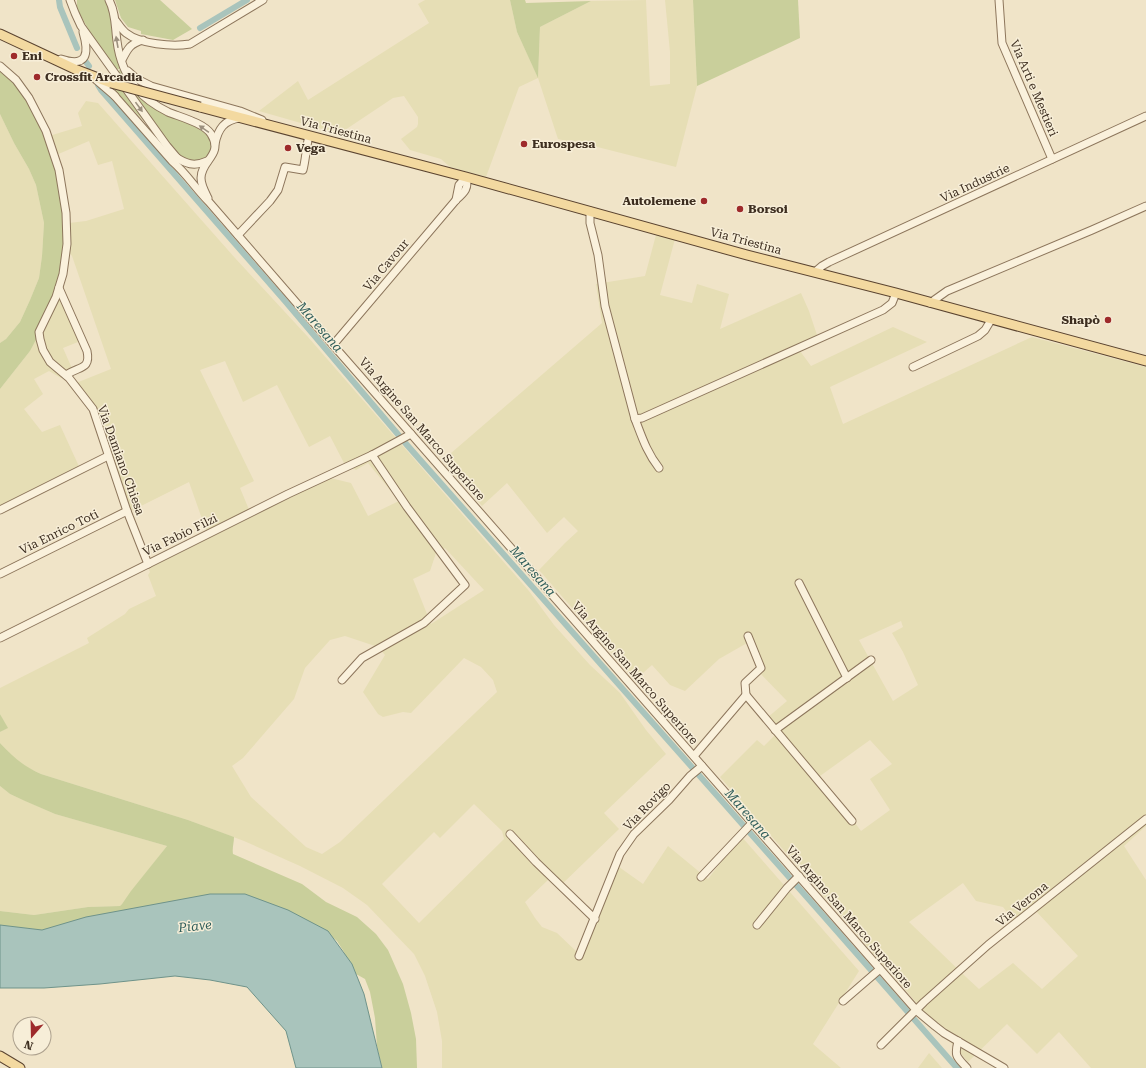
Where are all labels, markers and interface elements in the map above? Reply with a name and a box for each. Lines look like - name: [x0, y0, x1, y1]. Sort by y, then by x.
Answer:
- one-way arrow: [114, 36, 120, 48]
- street label: Via Arti e Mestieri: [1007, 38, 1061, 139]
- place label: Eni: [22, 49, 42, 63]
- marker: Eni: [9, 51, 19, 61]
- place label: Crossfit Arcadia: [45, 70, 142, 84]
- marker: Crossfit Arcadia: [32, 72, 42, 82]
- one-way arrow: [135, 102, 143, 113]
- street label: Via Triestina: [299, 114, 374, 146]
- one-way arrow: [198, 125, 209, 133]
- place label: Eurospesa: [532, 137, 595, 151]
- marker: Eurospesa: [519, 139, 529, 149]
- place label: Vega: [296, 141, 325, 155]
- marker: Vega: [283, 143, 293, 153]
- street label: Via Industrie: [938, 161, 1012, 205]
- place label: Autolemene: [622, 194, 696, 208]
- marker: Autolemene: [699, 196, 709, 206]
- place label: Borsoi: [748, 202, 788, 216]
- marker: Borsoi: [735, 204, 745, 214]
- street label: Via Triestina: [709, 225, 784, 257]
- street label: Via Cavour: [360, 236, 412, 294]
- water label: Maresana: [293, 298, 346, 355]
- place label: Shapò: [1062, 313, 1100, 327]
- marker: Shapò: [1103, 315, 1113, 325]
- street label: Via Argine San Marco Superiore: [356, 355, 488, 503]
- street label: Via Damiano Chiesa: [95, 403, 148, 517]
- street label: Via Enrico Toti: [17, 507, 101, 557]
- street label: Via Fabio Filzi: [141, 511, 220, 559]
- water label: Maresana: [506, 542, 559, 599]
- street label: Via Argine San Marco Superiore: [569, 599, 701, 747]
- street label: Via Rovigo: [621, 779, 673, 833]
- water label: Maresana: [721, 785, 774, 842]
- street label: Via Argine San Marco Superiore: [783, 843, 915, 991]
- street label: Via Verona: [993, 879, 1051, 929]
- water label: Piave: [177, 917, 213, 935]
- north arrow: [12, 1016, 52, 1056]
- text: N: [22, 1037, 35, 1052]

